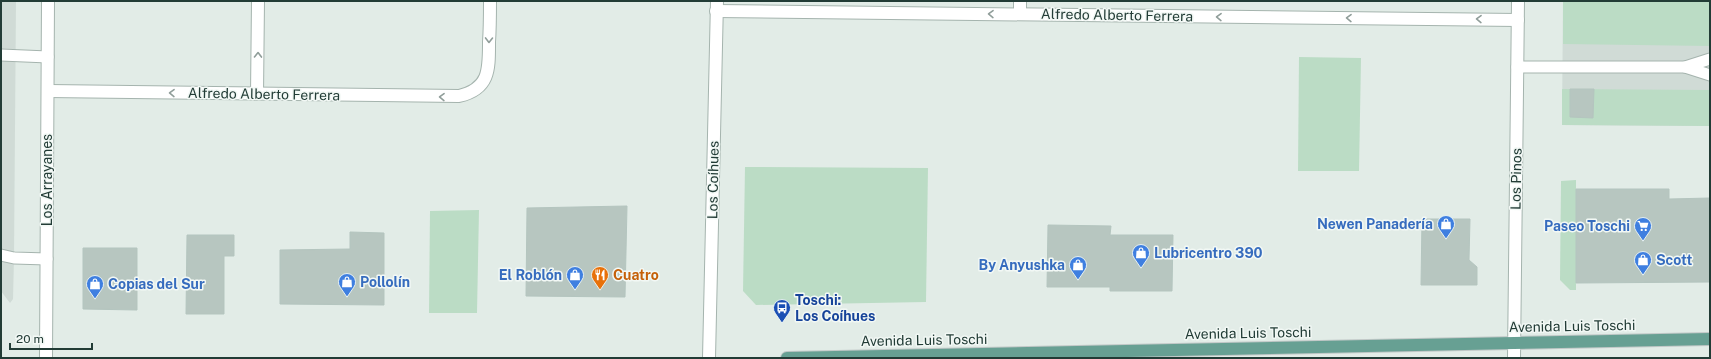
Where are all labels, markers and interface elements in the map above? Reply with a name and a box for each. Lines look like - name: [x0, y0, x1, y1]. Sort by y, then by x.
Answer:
- street label: Alfredo Alberto Ferrera: [1041, 6, 1193, 24]
- one-way arrow: [988, 10, 994, 18]
- one-way arrow: [1216, 13, 1222, 21]
- one-way arrow: [1346, 14, 1352, 22]
- one-way arrow: [1476, 15, 1482, 24]
- one-way arrow: [485, 37, 494, 43]
- one-way arrow: [254, 52, 262, 58]
- street label: Alfredo Alberto Ferrera: [188, 85, 340, 103]
- one-way arrow: [169, 89, 175, 97]
- one-way arrow: [439, 93, 445, 101]
- street label: Los Arrayanes: [39, 134, 55, 226]
- street label: Los Coíhues: [704, 141, 722, 219]
- street label: Los Pinos: [1507, 148, 1525, 210]
- shop icon: Newen Panadería: [1436, 214, 1456, 239]
- place label: Newen Panadería: [1317, 216, 1433, 232]
- supermarket icon: Paseo Toschi: [1633, 216, 1653, 241]
- place label: Paseo Toschi: [1544, 218, 1630, 234]
- shop icon: Lubricentro 390: [1131, 243, 1151, 268]
- place label: Lubricentro 390: [1154, 245, 1263, 261]
- shop icon: Scott: [1633, 250, 1653, 275]
- place label: Scott: [1656, 252, 1692, 268]
- shop icon: By Anyushka: [1068, 255, 1088, 280]
- place label: By Anyushka: [979, 257, 1065, 273]
- shop icon: El Roblón: [565, 265, 585, 290]
- restaurant icon: Cuatro: [590, 265, 610, 290]
- place label: El Roblón: [499, 267, 562, 283]
- place label: Cuatro: [613, 267, 659, 283]
- shop icon: Pollolín: [337, 272, 357, 297]
- shop icon: Copias del Sur: [85, 274, 105, 299]
- place label: Pollolín: [360, 274, 410, 290]
- place label: Copias del Sur: [108, 276, 205, 292]
- place label: Toschi: Los Coíhues: [795, 292, 875, 324]
- bus stop icon: Toschi: Los Coíhues: [772, 298, 792, 323]
- street label: Avenida Luis Toschi: [1509, 317, 1635, 335]
- street label: Avenida Luis Toschi: [1185, 324, 1311, 342]
- scale bar: [10, 325, 92, 351]
- street label: Avenida Luis Toschi: [861, 331, 987, 349]
- text: 20 m: [16, 332, 44, 346]

